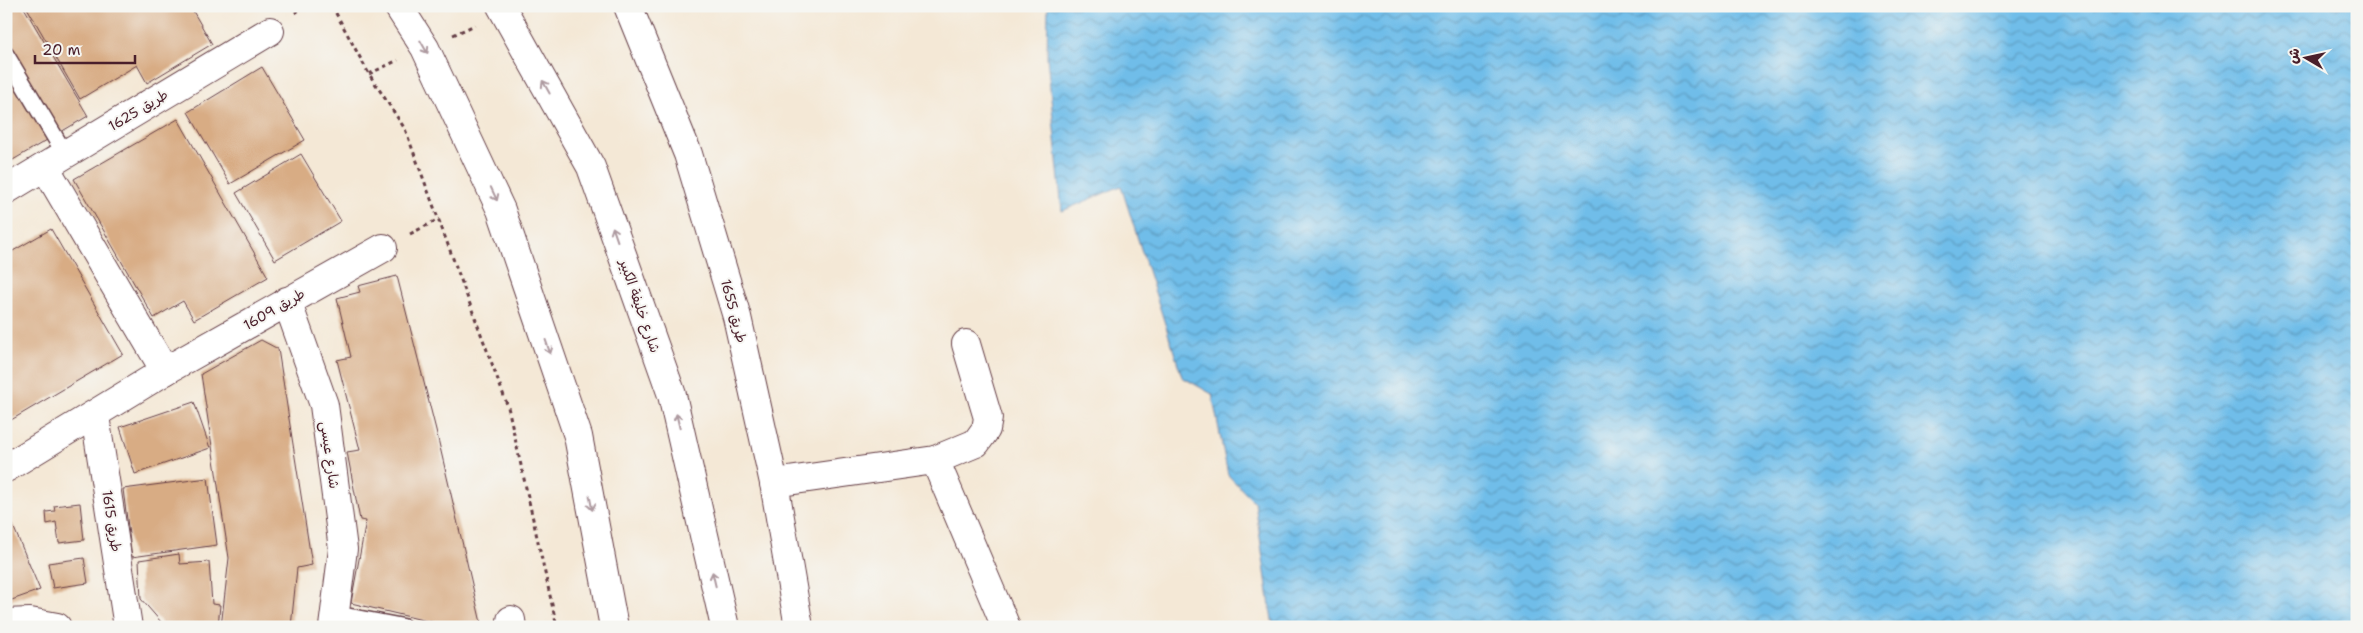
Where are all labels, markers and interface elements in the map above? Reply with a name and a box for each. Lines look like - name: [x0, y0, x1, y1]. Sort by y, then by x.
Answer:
- scale bar: [35, 32, 135, 64]
- north arrow: [2280, 32, 2330, 82]
- text: 20 m: [42, 40, 81, 60]
- one-way arrow: [419, 40, 429, 55]
- text: ش: [2283, 47, 2303, 65]
- one-way arrow: [541, 80, 551, 95]
- street label: طريق 1625: [105, 85, 171, 135]
- one-way arrow: [489, 186, 499, 201]
- one-way arrow: [610, 227, 619, 242]
- street label: شارع خليفة الكبير: [614, 256, 664, 355]
- street label: طريق 1655: [717, 277, 751, 345]
- street label: طريق 1609: [240, 284, 308, 334]
- one-way arrow: [544, 339, 553, 354]
- one-way arrow: [673, 413, 682, 429]
- street label: شارع عيسى: [315, 420, 344, 490]
- street label: طريق 1615: [98, 489, 126, 553]
- one-way arrow: [586, 495, 596, 511]
- one-way arrow: [709, 572, 718, 588]

